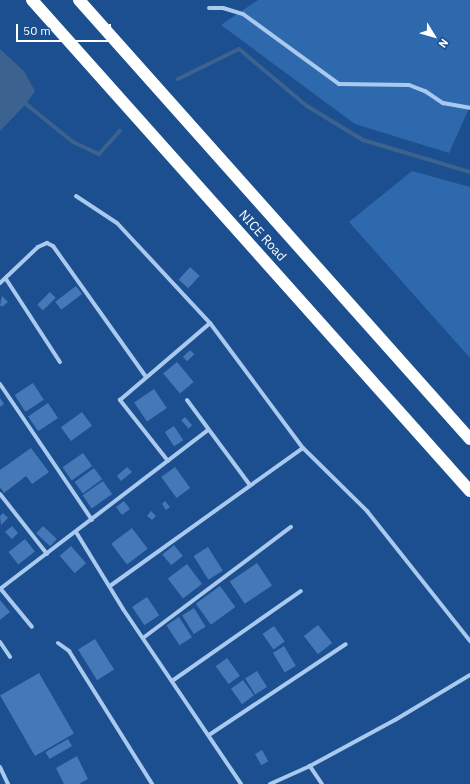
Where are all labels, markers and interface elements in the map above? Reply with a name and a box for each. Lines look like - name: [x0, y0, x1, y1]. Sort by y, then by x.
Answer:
- scale bar: [18, 16, 113, 42]
- north arrow: [414, 16, 454, 56]
- text: 50 m: [23, 23, 51, 38]
- text: N: [436, 36, 452, 51]
- street label: NICE Road: [235, 207, 289, 265]

